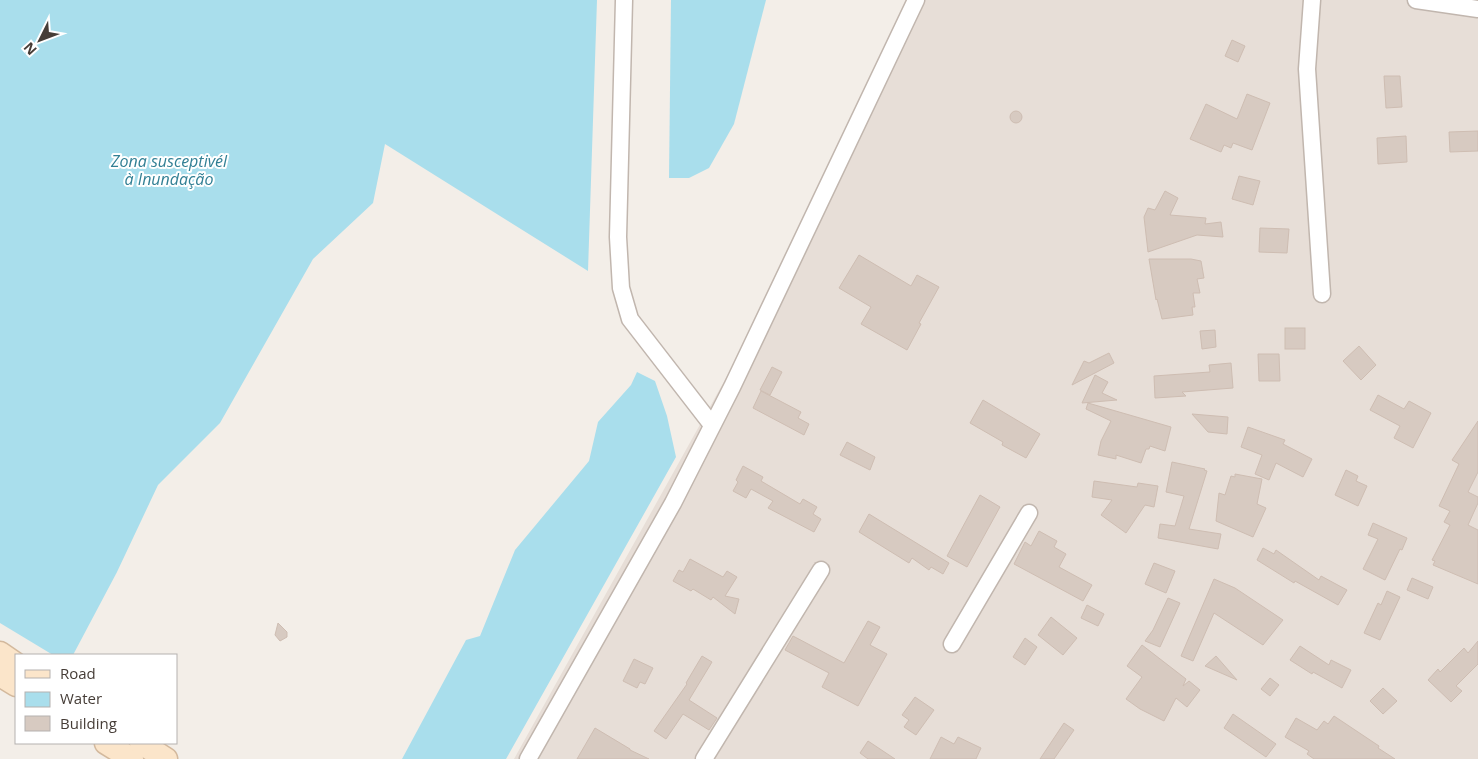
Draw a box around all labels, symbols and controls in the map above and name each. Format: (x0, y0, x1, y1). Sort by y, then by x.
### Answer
north arrow (15, 15, 65, 65)
text: N (19, 38, 41, 60)
water label: Zona susceptivél à Inundação (110, 150, 228, 190)
legend (15, 654, 178, 744)
text: Road (60, 663, 96, 683)
text: Water (60, 688, 102, 708)
text: Building (60, 713, 117, 733)

